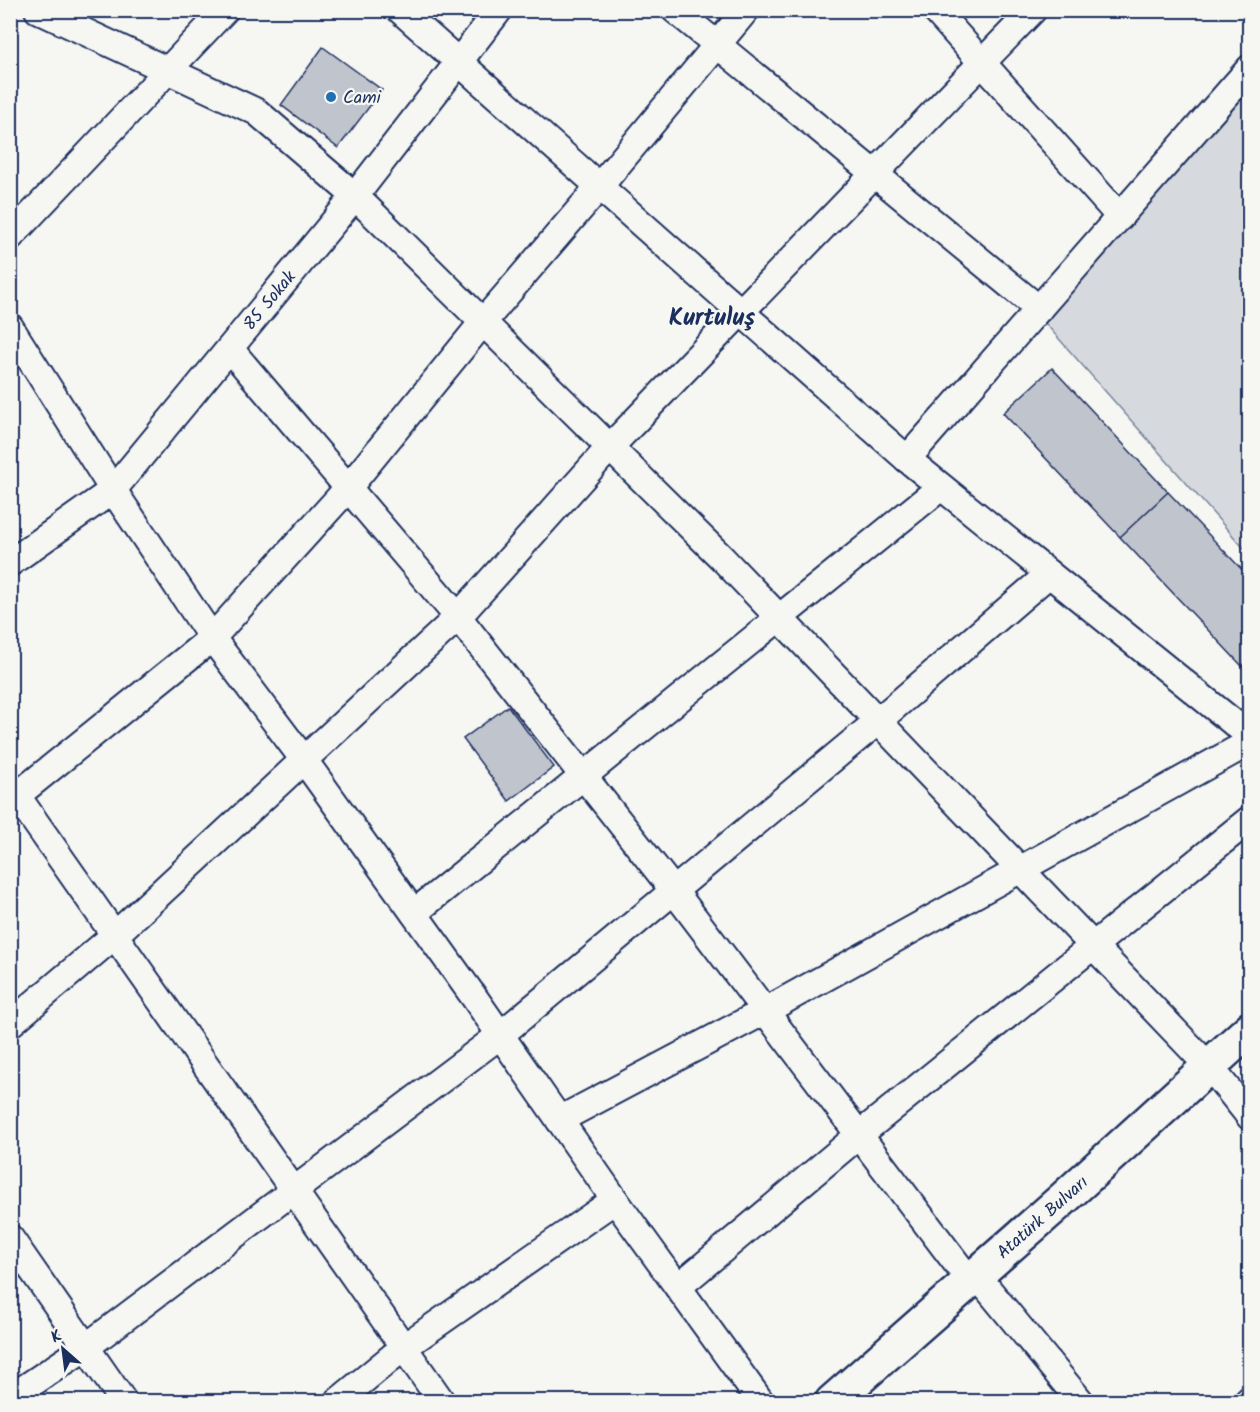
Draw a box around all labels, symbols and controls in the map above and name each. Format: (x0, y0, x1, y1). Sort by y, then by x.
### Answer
place label: Cami (343, 84, 382, 113)
marker: Cami (324, 90, 338, 104)
street label: 85 Sokak (237, 264, 304, 338)
district label: Kurtuluş (669, 299, 755, 338)
street label: Atatürk Bulvarı (991, 1169, 1096, 1267)
north arrow (33, 1319, 93, 1379)
text: K (47, 1324, 67, 1350)

